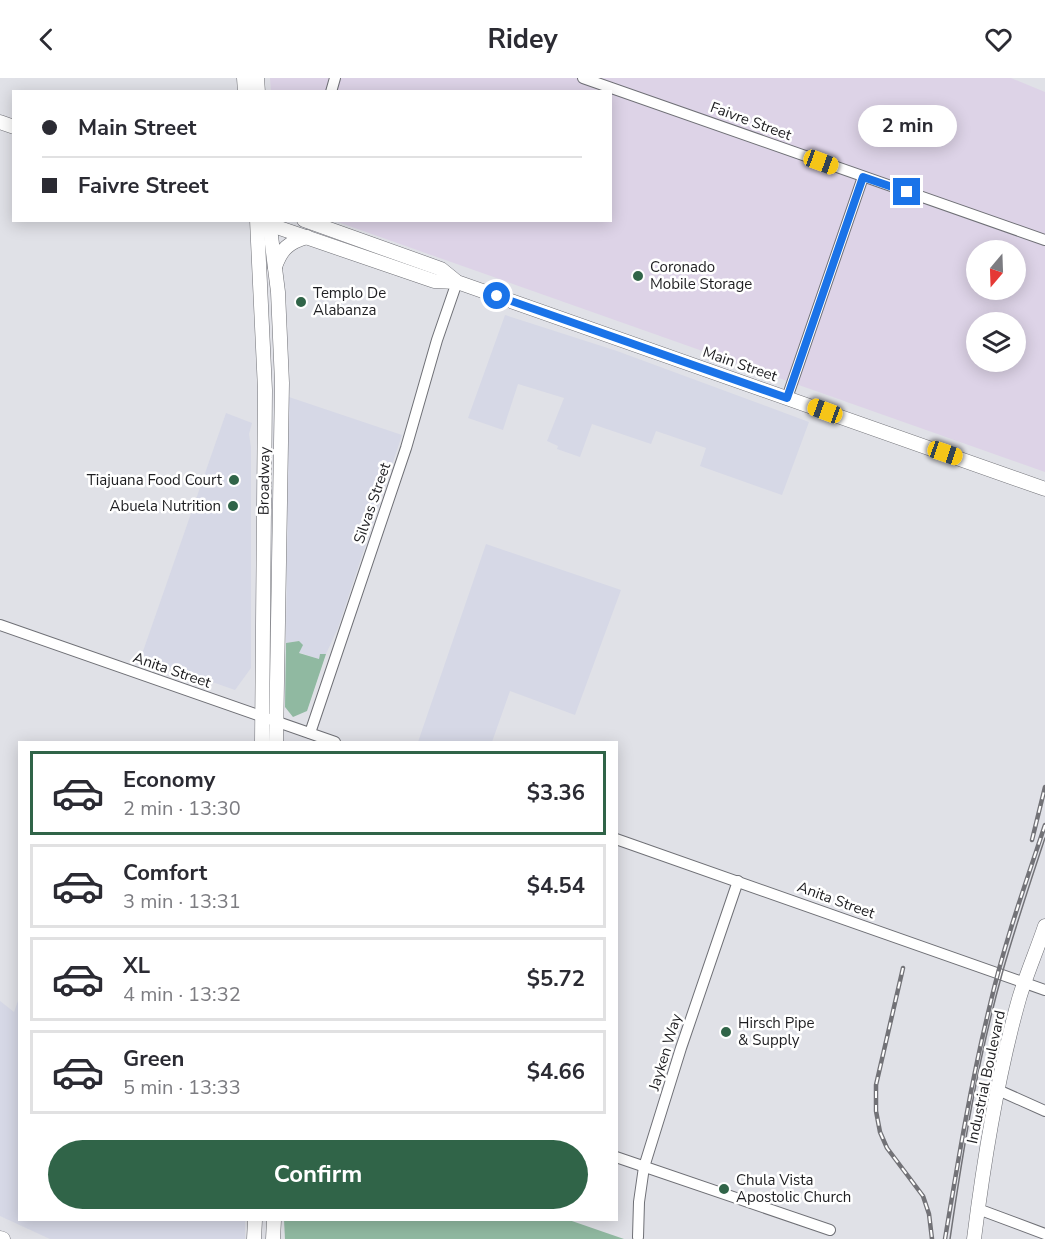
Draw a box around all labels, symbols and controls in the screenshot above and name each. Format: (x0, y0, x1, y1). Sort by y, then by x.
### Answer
text: Ridey (487, 21, 558, 58)
icon: back (30, 23, 63, 56)
icon: heart (982, 23, 1015, 56)
street label: Faivre Street (708, 97, 795, 145)
callout: 2 min (858, 105, 956, 147)
text: 2 min (882, 112, 933, 139)
text: Main Street (78, 113, 196, 143)
car (801, 147, 841, 177)
text: Faivre Street (78, 171, 208, 201)
route end (893, 178, 920, 205)
north arrow (966, 240, 1026, 300)
map controls (966, 240, 1026, 372)
place label: Coronado Mobile Storage (650, 257, 752, 294)
marker: Coronado Mobile Storage (631, 269, 645, 283)
route start (483, 282, 510, 309)
place label: Templo De Alabanza (313, 283, 386, 320)
marker: Templo De Alabanza (294, 295, 308, 309)
button: layers (966, 312, 1026, 372)
street label: Main Street (700, 342, 781, 386)
car (805, 396, 845, 426)
car (925, 439, 965, 467)
street label: Broadway (253, 446, 275, 515)
street label: Silvas Street (349, 459, 395, 546)
place label: Tiajuana Food Court (87, 470, 223, 490)
marker: Tiajuana Food Court (227, 473, 241, 487)
place label: Abuela Nutrition (109, 496, 221, 516)
marker: Abuela Nutrition (226, 499, 240, 513)
street label: Anita Street (130, 647, 214, 693)
text: Economy (123, 765, 215, 795)
icon: car (51, 766, 105, 820)
text: $3.36 (527, 778, 585, 808)
text: 2 min · 13:30 (123, 795, 241, 822)
text: Comfort (123, 858, 207, 888)
icon: car (51, 859, 105, 913)
text: $4.54 (527, 871, 585, 901)
street label: Anita Street (795, 877, 878, 923)
text: 3 min · 13:31 (123, 888, 241, 915)
text: XL (123, 951, 150, 981)
icon: car (51, 952, 105, 1006)
text: $5.72 (527, 964, 585, 994)
text: 4 min · 13:32 (123, 981, 241, 1008)
street label: Industrial Boulevard (962, 1009, 1010, 1145)
street label: Jayken Way (644, 1011, 686, 1094)
place label: Hirsch Pipe & Supply (738, 1013, 814, 1050)
marker: Hirsch Pipe & Supply (719, 1025, 733, 1039)
text: Green (123, 1044, 184, 1074)
icon: car (51, 1045, 105, 1099)
text: $4.66 (527, 1057, 585, 1087)
text: 5 min · 13:33 (123, 1074, 241, 1101)
button: Confirm (48, 1140, 588, 1209)
place label: Chula Vista Apostolic Church (736, 1170, 851, 1207)
marker: Chula Vista Apostolic Church (717, 1182, 731, 1196)

